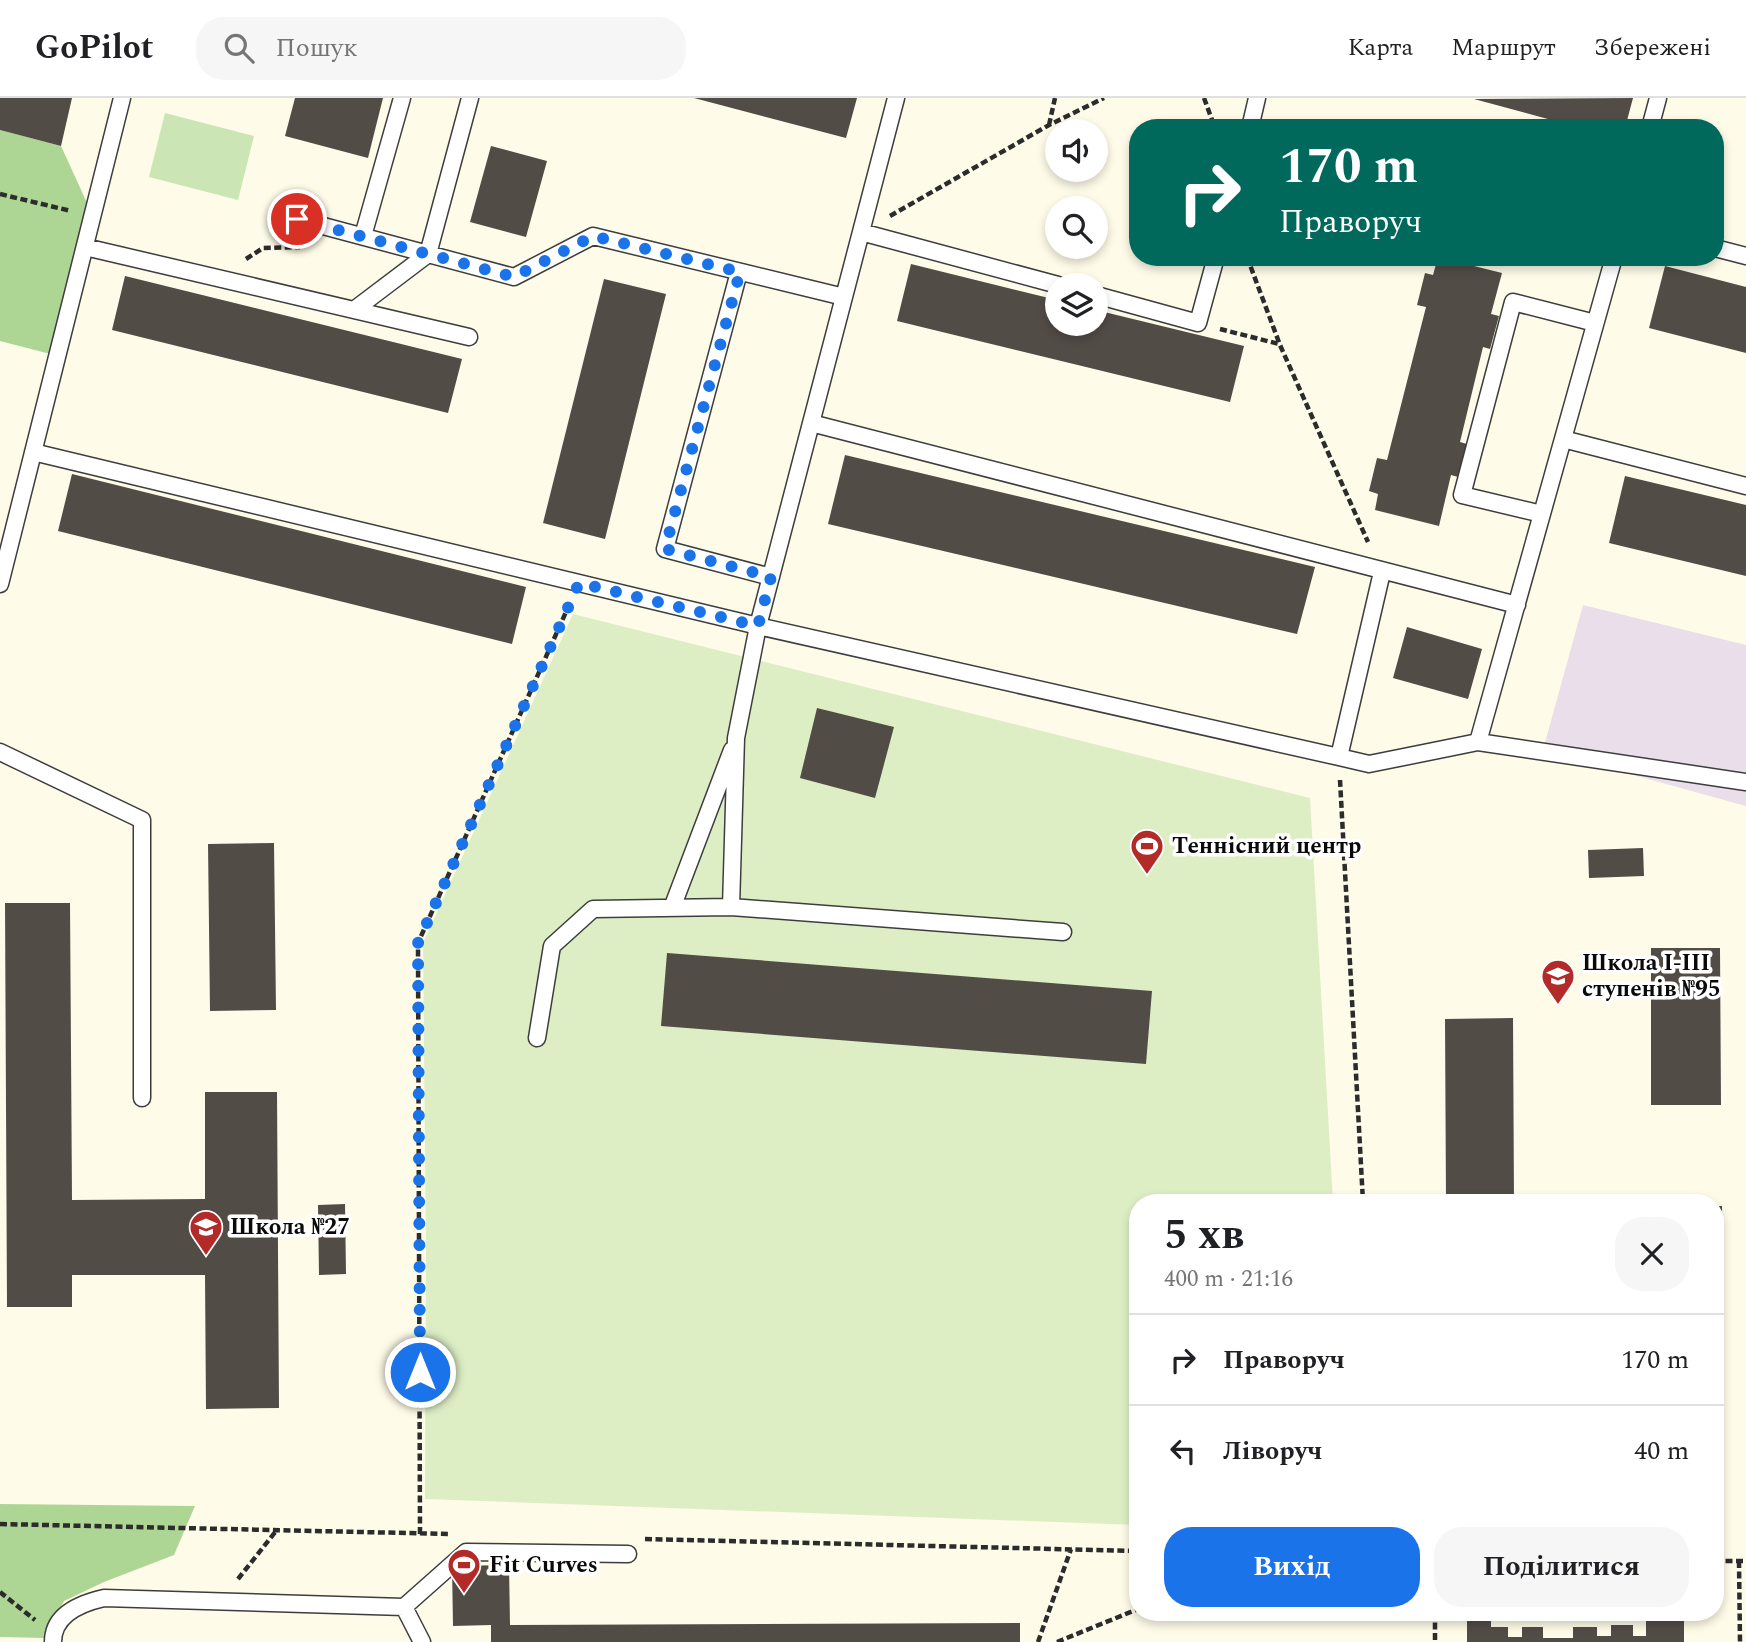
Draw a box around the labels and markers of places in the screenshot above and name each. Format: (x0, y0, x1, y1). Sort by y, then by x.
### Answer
pin (267, 189, 327, 249)
sports icon: Теннісний центр (1128, 827, 1166, 876)
place label: Теннісний центр (1172, 829, 1361, 864)
place label: Школа І-ІІІ ступенів №95 (1582, 946, 1721, 1007)
school or university icon: Школа І-ІІІ ступенів №95 (1539, 957, 1577, 1006)
school or university icon: Школа №27 (187, 1208, 225, 1257)
place label: Школа №27 (230, 1210, 350, 1245)
sports icon: Fit Curves (445, 1546, 483, 1595)
place label: Fit Curves (489, 1548, 598, 1583)

